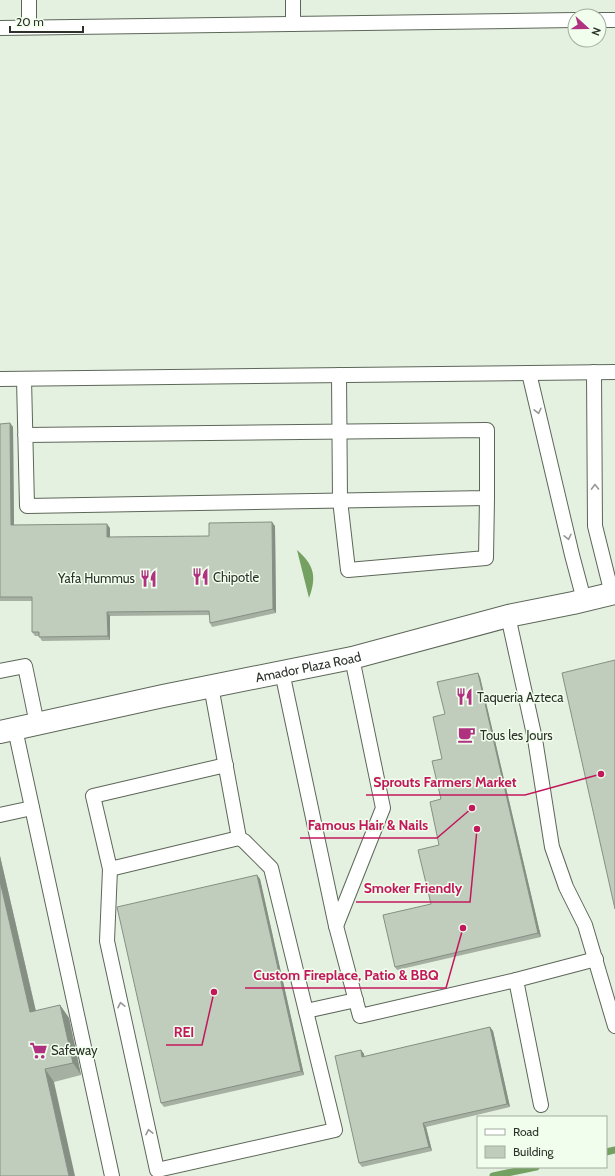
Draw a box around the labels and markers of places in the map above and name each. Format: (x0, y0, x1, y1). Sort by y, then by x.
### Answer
restaurant icon: Chipotle (190, 567, 210, 587)
restaurant icon: Yafa Hummus (138, 568, 158, 588)
place label: Chipotle (213, 569, 259, 585)
place label: Yafa Hummus (57, 570, 136, 586)
restaurant icon: Taqueria Azteca (454, 687, 474, 707)
place label: Taqueria Azteca (477, 689, 564, 705)
cafe icon: Tous les Jours (457, 725, 477, 745)
place label: Tous les Jours (480, 727, 553, 743)
callout: Sprouts Farmers Market (366, 769, 525, 795)
callout: Famous Hair & Nails (300, 812, 437, 838)
callout: Smoker Friendly (356, 876, 470, 902)
callout: Custom Fireplace, Patio & BBQ (245, 962, 446, 988)
callout: REI (166, 1019, 202, 1045)
supermarket icon: Safeway (28, 1040, 48, 1060)
place label: Safeway (51, 1042, 98, 1058)

